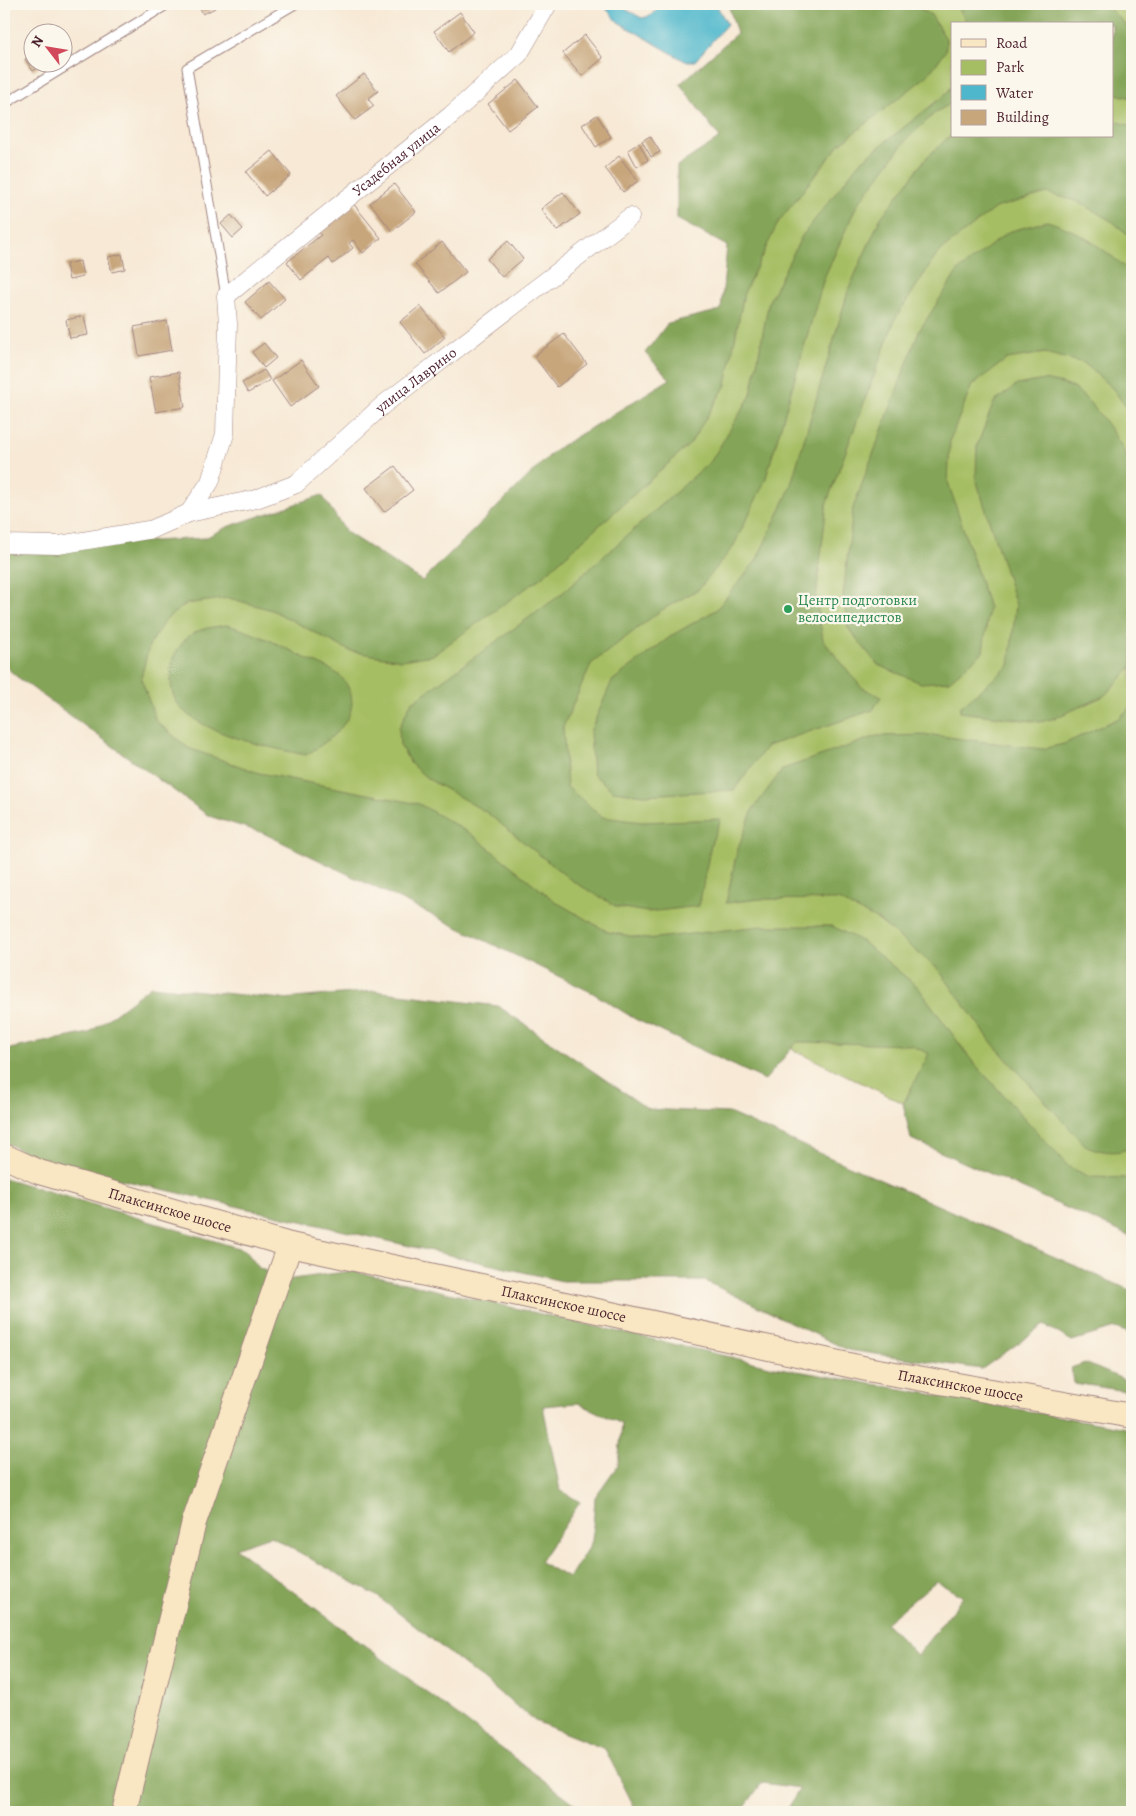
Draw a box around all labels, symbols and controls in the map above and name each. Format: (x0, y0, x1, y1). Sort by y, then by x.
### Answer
north arrow (22, 22, 72, 72)
legend (951, 22, 1114, 138)
text: N (27, 32, 48, 51)
text: Road (996, 33, 1028, 53)
text: Park (996, 57, 1025, 77)
text: Water (995, 83, 1033, 103)
text: Building (996, 107, 1049, 127)
street label: Усадебная улица (348, 118, 444, 201)
street label: улица Лаврино (370, 342, 461, 418)
place label: Центр подготовки велосипедистов (798, 590, 917, 627)
marker: Центр подготовки велосипедистов (782, 603, 794, 615)
street label: Плаксинское шоссе (106, 1183, 234, 1238)
street label: Плаксинское шоссе (500, 1281, 628, 1327)
street label: Плаксинское шоссе (896, 1365, 1025, 1407)

